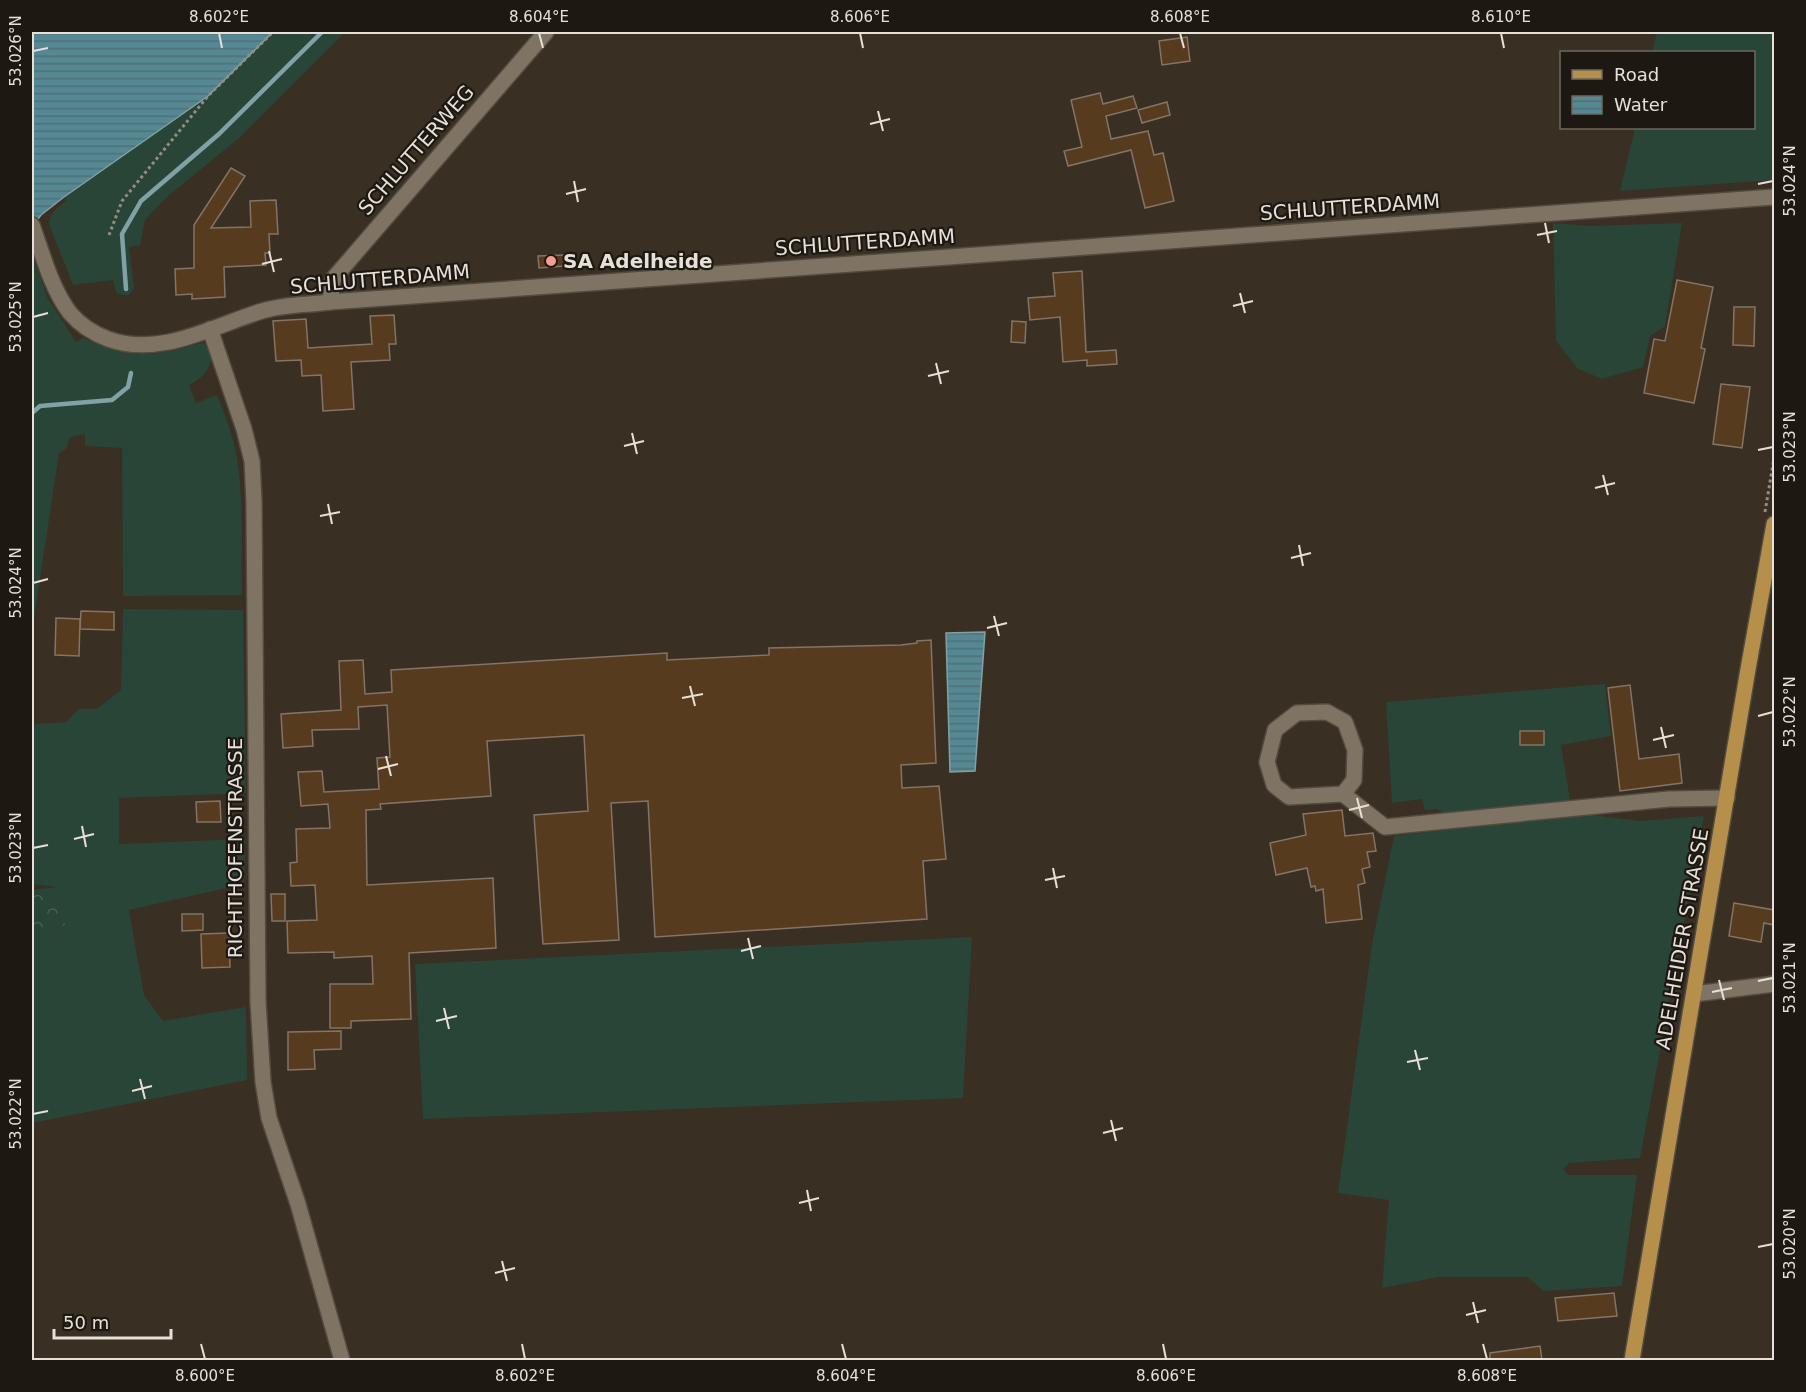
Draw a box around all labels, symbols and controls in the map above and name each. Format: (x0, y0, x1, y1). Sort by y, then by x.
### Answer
text: 8.602°E (189, 8, 249, 26)
text: 8.604°E (509, 8, 569, 26)
text: 8.606°E (830, 8, 890, 26)
text: 8.608°E (1150, 8, 1210, 26)
text: 8.610°E (1471, 8, 1531, 26)
text: 53.026°N (7, 15, 25, 87)
legend (1560, 51, 1755, 129)
text: Road (1614, 64, 1659, 85)
street label: SCHLUTTERWEG (353, 80, 479, 220)
text: Water (1614, 94, 1668, 115)
text: 53.024°N (1781, 145, 1799, 217)
street label: SCHLUTTERDAMM (1259, 189, 1441, 225)
street label: SCHLUTTERDAMM (774, 224, 956, 260)
place label: SA Adelheide (563, 249, 713, 273)
marker: SA Adelheide (544, 254, 558, 268)
street label: SCHLUTTERDAMM (289, 259, 471, 299)
text: 53.025°N (7, 281, 25, 353)
text: 53.023°N (1781, 411, 1799, 483)
text: 53.024°N (7, 547, 25, 619)
text: 53.022°N (1781, 676, 1799, 748)
street label: RICHTHOFENSTRASSE (223, 738, 247, 958)
text: 53.023°N (7, 812, 25, 884)
street label: ADELHEIDER STRASSE (1651, 826, 1713, 1052)
text: 53.021°N (1781, 942, 1799, 1014)
text: 53.022°N (7, 1078, 25, 1150)
text: 53.020°N (1781, 1208, 1799, 1280)
scale bar (54, 1302, 171, 1340)
text: 50 m (63, 1312, 109, 1333)
text: 8.600°E (175, 1367, 235, 1385)
text: 8.602°E (495, 1367, 555, 1385)
text: 8.604°E (816, 1367, 876, 1385)
text: 8.606°E (1136, 1367, 1196, 1385)
text: 8.608°E (1457, 1367, 1517, 1385)

